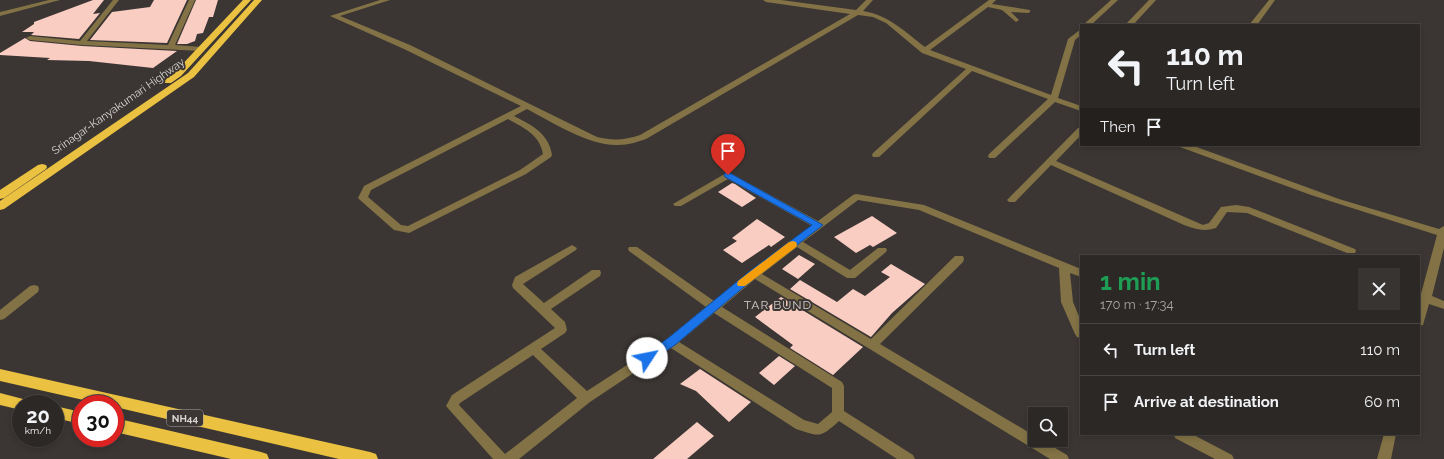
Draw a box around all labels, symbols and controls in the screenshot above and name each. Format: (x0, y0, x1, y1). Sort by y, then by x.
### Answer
text: 110 m (1166, 39, 1244, 72)
icon: left (1100, 40, 1152, 92)
street label: Srinagar-Kanyakumari Highway (49, 55, 187, 157)
text: Turn left (1166, 73, 1235, 94)
icon: arrive (1143, 116, 1165, 138)
text: Then (1100, 118, 1135, 136)
pin (711, 134, 745, 175)
icon: arrive (717, 140, 739, 162)
text: 1 min (1100, 267, 1161, 296)
button: close (1358, 268, 1400, 310)
text: 170 m · 17:34 (1100, 297, 1174, 312)
district label: TAR BUND (744, 298, 812, 312)
position arrow (626, 337, 668, 379)
icon: left (1100, 339, 1122, 361)
text: Turn left (1134, 341, 1195, 359)
text: 110 m (1360, 341, 1400, 359)
icon: arrive (1100, 391, 1122, 413)
text: Arrive at destination (1134, 393, 1279, 411)
text: 60 m (1364, 393, 1400, 411)
speed limit sign: 30 (72, 395, 124, 447)
text: 20 (26, 404, 50, 428)
map controls (1028, 407, 1068, 447)
button: search (1028, 407, 1068, 447)
road number: NH44 (167, 410, 203, 426)
text: km/h (25, 425, 51, 436)

